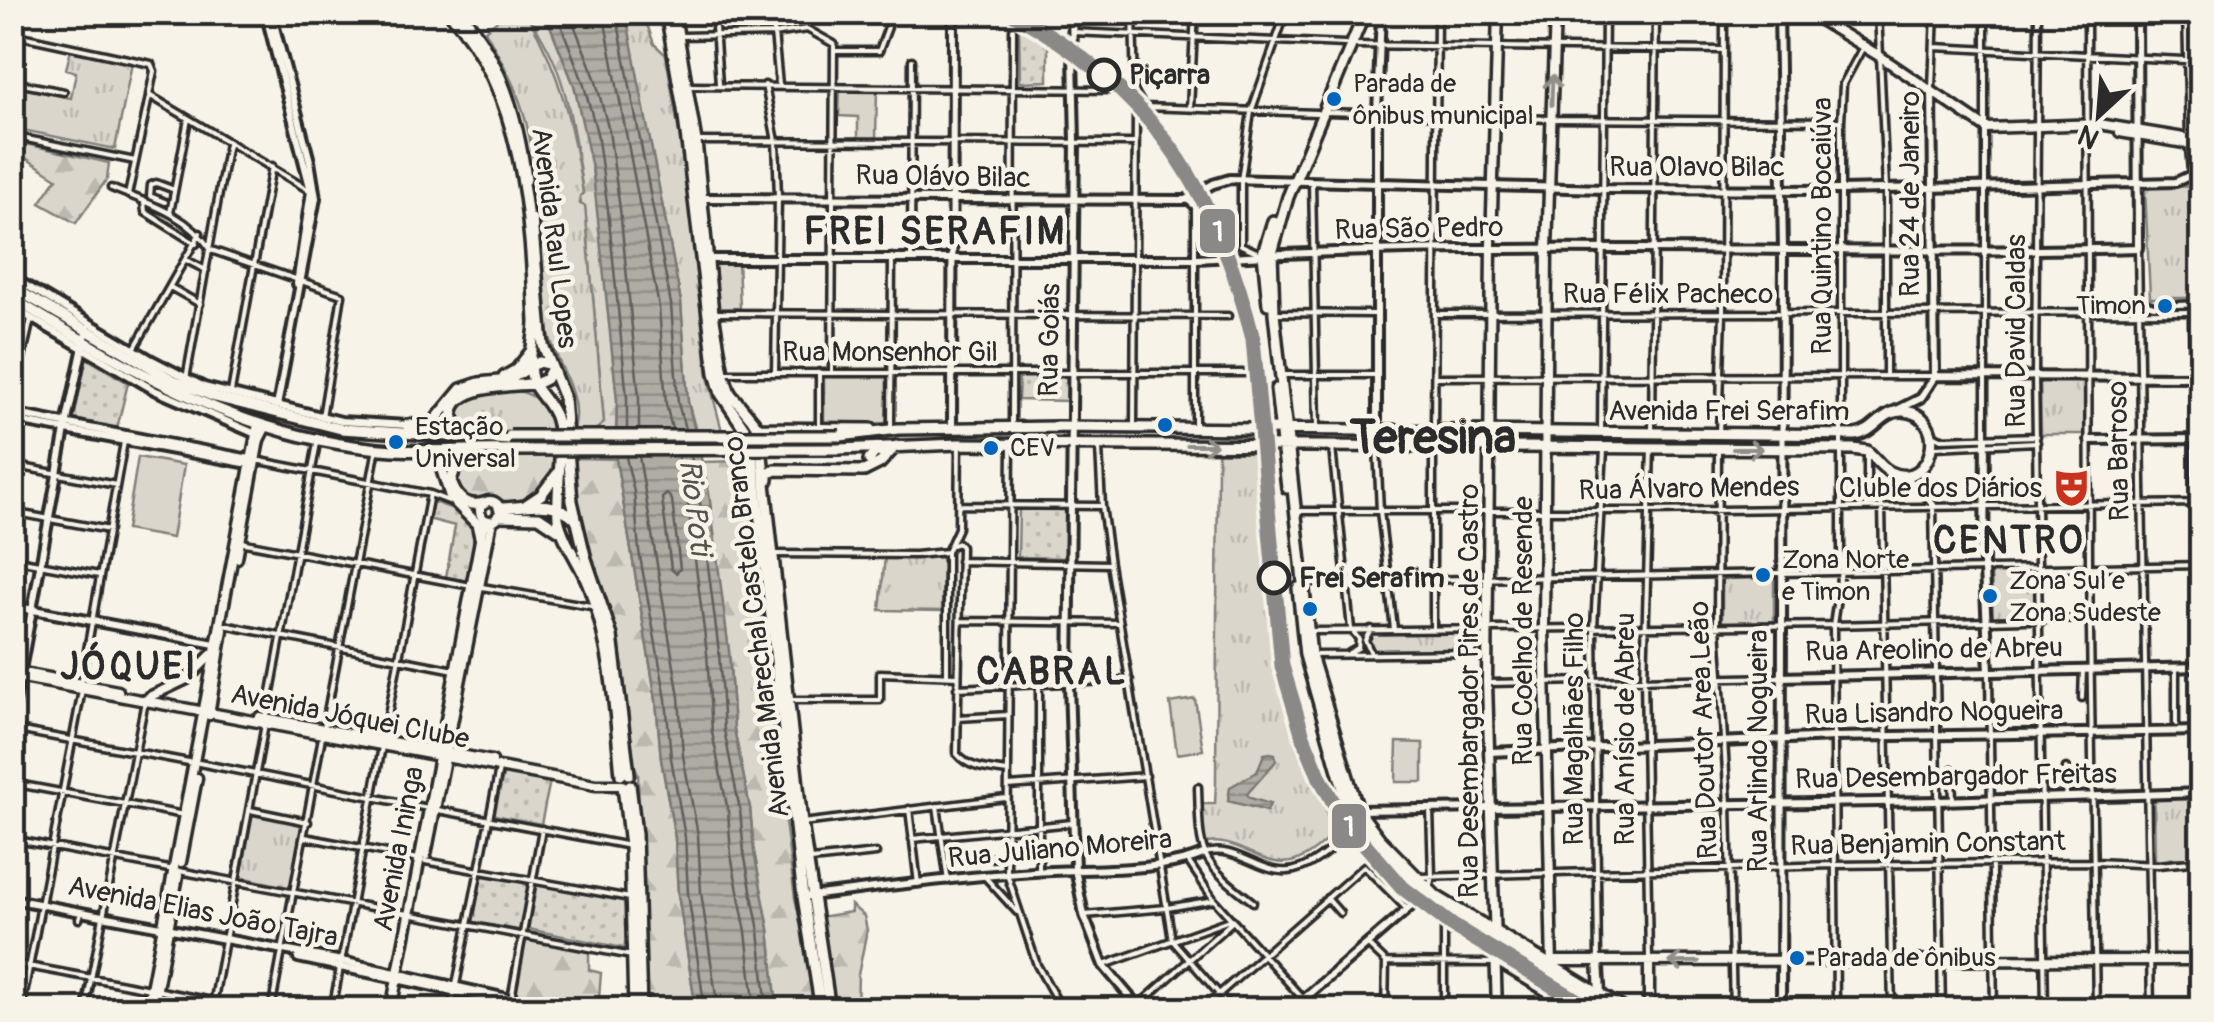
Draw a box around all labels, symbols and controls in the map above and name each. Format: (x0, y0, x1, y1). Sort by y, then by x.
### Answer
place label: Piçarra (1129, 58, 1210, 93)
marker: Piçarra (1088, 59, 1120, 91)
north arrow (2049, 65, 2149, 165)
place label: Parada de ônibus municipal (1353, 68, 1534, 132)
one-way arrow (1542, 74, 1561, 106)
marker: Parada de ônibus municipal (1324, 89, 1344, 109)
street label: Rua 24 de Janeiro (1893, 91, 1928, 297)
street label: Rua Quintino Bocaiúva (1805, 97, 1840, 355)
text: N (2073, 116, 2105, 156)
street label: Avenida Raul Lopes (523, 126, 585, 351)
street label: Rua Olavo Bilac (1609, 150, 1785, 185)
street label: Rua Olávo Bilac (855, 158, 1031, 196)
line badge: 1 (1198, 207, 1237, 255)
district label: FREI SERAFIM (803, 208, 1067, 256)
street label: Rua São Pedro (1334, 210, 1504, 248)
text: 1 (1213, 215, 1223, 250)
street label: Rua David Caldas (1999, 234, 2034, 428)
street label: Rua Félix Pacheco (1563, 277, 1773, 312)
street label: Rua Goiás (1032, 282, 1068, 397)
place label: Timon (2076, 290, 2146, 322)
marker: Timon (2155, 296, 2175, 316)
street label: Rua Monsenhor Gil (782, 335, 998, 370)
street label: Rua Barroso (2100, 381, 2138, 521)
street label: Avenida Frei Serafim (1608, 394, 1850, 429)
district label: Teresina (1350, 408, 1516, 468)
place label: Estação Universal (415, 411, 516, 475)
unlabelled marker (1155, 415, 1175, 435)
marker: Estação Universal (386, 432, 406, 452)
place label: CEV (1010, 432, 1055, 464)
street label: Avenida Marechal Castelo Branco (716, 434, 798, 820)
one-way arrow (1186, 435, 1218, 454)
marker: CEV (981, 438, 1001, 458)
one-way arrow (1732, 440, 1764, 458)
water label: Rio Poti (671, 457, 720, 561)
theatre icon: Cluble dos Diários (2051, 467, 2093, 509)
street label: Rua Álvaro Mendes (1578, 470, 1800, 508)
place label: Cluble dos Diários (1839, 471, 2042, 506)
street label: Rua Desembargador Pires de Castro (1452, 484, 1487, 898)
street label: Rua Coelho de Resende (1506, 496, 1541, 766)
district label: CENTRO (1933, 517, 2085, 565)
place label: Zona Norte e Timon (1782, 544, 1909, 608)
place label: Frei Serafim (1299, 561, 1445, 596)
marker: Frei Serafim (1258, 562, 1290, 594)
marker: Zona Norte e Timon (1753, 565, 1773, 585)
place label: Zona Sul e Zona Sudeste (2009, 565, 2161, 629)
marker: Zona Sul e Zona Sudeste (1980, 586, 2000, 606)
unlabelled marker (1300, 599, 1320, 619)
street label: Rua Doutor Area Leão (1682, 600, 1726, 860)
street label: Rua Magalhães Filho (1557, 613, 1592, 846)
street label: Rua Anísio de Abreu (1608, 613, 1643, 846)
street label: Rua Arlindo Nogueira (1741, 630, 1776, 873)
street label: Rua Areolino de Abreu (1805, 630, 2063, 670)
district label: JÓQUEI (60, 641, 198, 691)
district label: CABRAL (976, 648, 1128, 696)
street label: Avenida Jóquei Clube (228, 677, 472, 757)
street label: Rua Lisandro Nogueira (1804, 693, 2064, 733)
street label: Rua Desembargador Freitas (1795, 757, 2118, 797)
street label: Avenida Ininga (366, 764, 432, 934)
line badge: 1 (1330, 802, 1368, 850)
text: 1 (1344, 810, 1354, 845)
street label: Rua Juliano Moreira (947, 822, 1173, 876)
street label: Rua Benjamin Constant (1790, 824, 2067, 864)
street label: Avenida Elias João Tajra (65, 869, 341, 955)
place label: Parada de ônibus (1816, 942, 1996, 974)
marker: Parada de ônibus (1787, 948, 1807, 968)
one-way arrow (1669, 952, 1701, 971)

